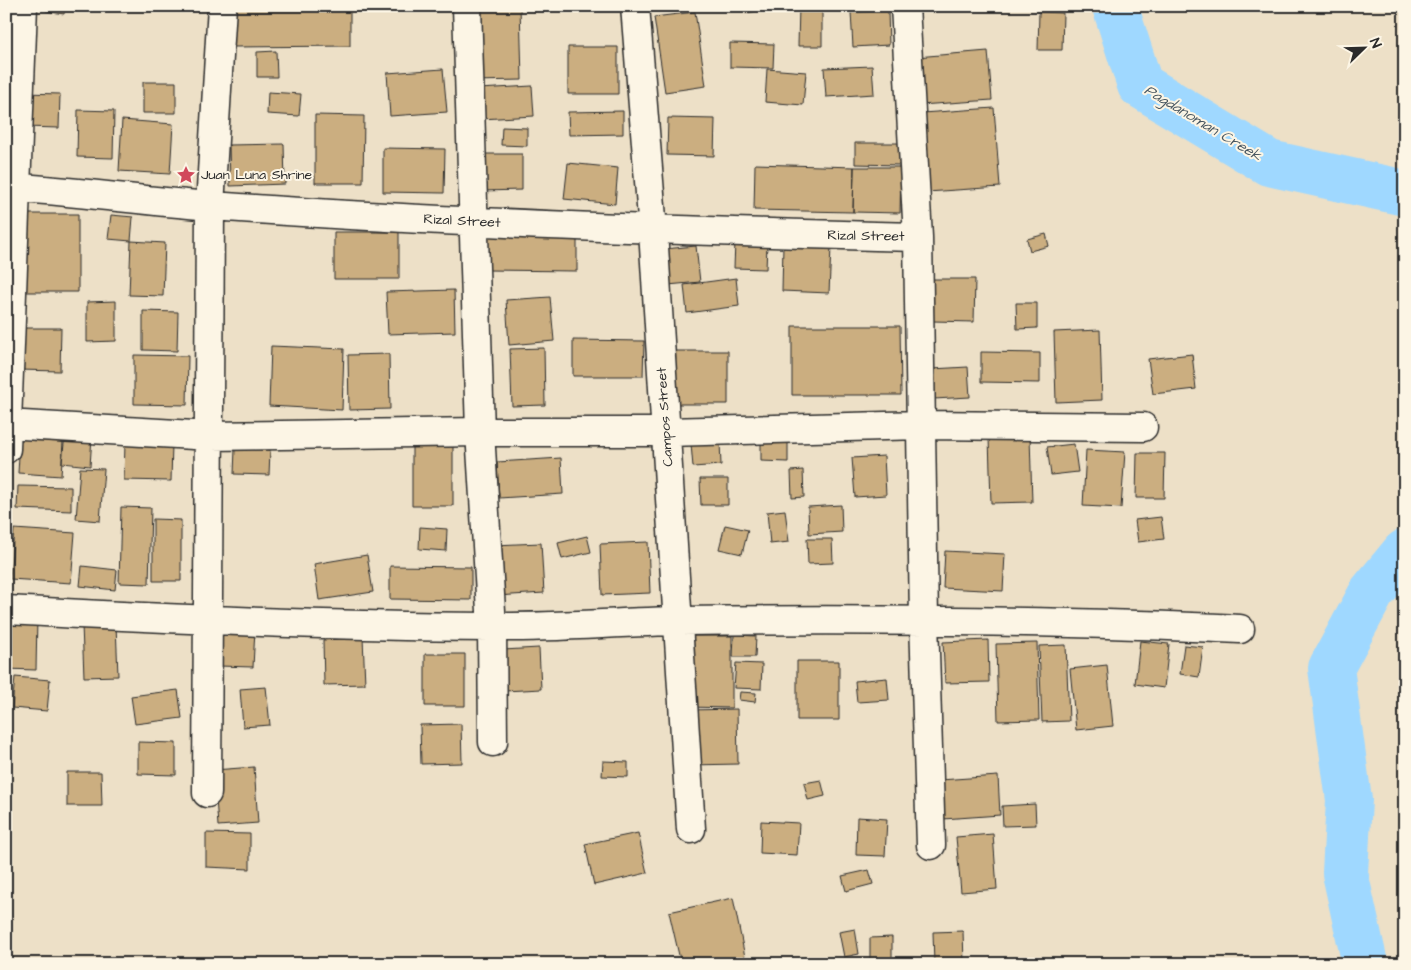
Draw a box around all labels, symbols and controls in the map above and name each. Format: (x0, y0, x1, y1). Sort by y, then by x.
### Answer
north arrow (1338, 22, 1388, 72)
text: N (1364, 35, 1386, 51)
water label: Pagdanoman Creek (1140, 80, 1266, 168)
place icon: Juan Luna Shrine (175, 164, 197, 186)
place label: Juan Luna Shrine (201, 165, 313, 185)
street label: Rizal Street (423, 209, 501, 233)
street label: Rizal Street (827, 225, 905, 247)
street label: Campos Street (652, 366, 678, 467)

